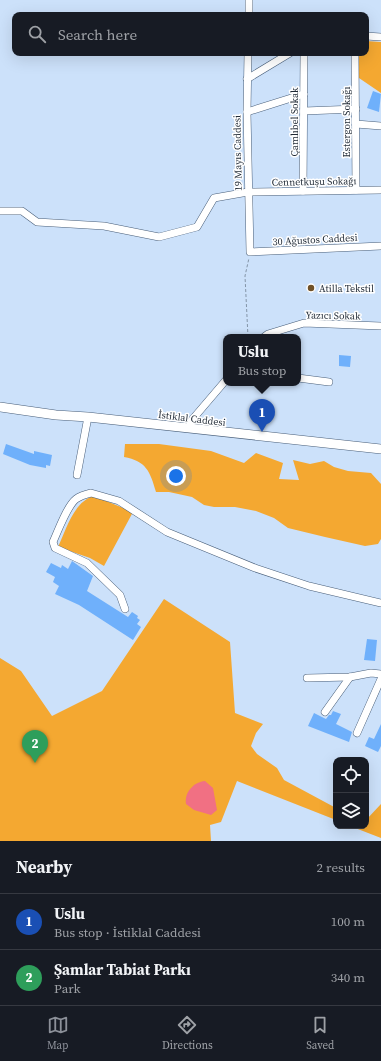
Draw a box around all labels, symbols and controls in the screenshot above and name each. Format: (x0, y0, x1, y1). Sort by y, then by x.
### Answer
search box (12, 12, 369, 56)
icon: search (26, 23, 48, 45)
text: Search here (58, 24, 137, 45)
street label: Çamlıbel Sokak (288, 87, 301, 156)
street label: Estergon Sokağı (340, 87, 353, 157)
street label: 19 Mayıs Caddesi (230, 115, 245, 191)
street label: Cennetkuşu Sokağı (271, 174, 357, 189)
street label: 30 Ağustos Caddesi (272, 231, 358, 248)
place label: Atilla Tekstil (319, 282, 374, 295)
marker: Atilla Tekstil (306, 283, 316, 293)
street label: Yazıcı Sokak (305, 309, 361, 322)
popup (223, 334, 301, 386)
text: Uslu (238, 341, 269, 362)
text: Bus stop (238, 362, 286, 379)
pin: 1 (249, 399, 275, 432)
street label: İstiklal Caddesi (157, 408, 226, 429)
your location (166, 466, 186, 486)
pin: 2 (22, 730, 48, 763)
map controls (333, 757, 369, 829)
button: locate (333, 757, 369, 793)
button: layers (333, 793, 369, 829)
text: Nearby (16, 855, 72, 879)
text: 2 results (317, 859, 365, 876)
text: Uslu (54, 903, 85, 924)
text: 1 (25, 913, 33, 930)
text: 100 m (331, 913, 365, 930)
text: Bus stop · İstiklal Caddesi (54, 924, 201, 941)
text: Şamlar Tabiat Parkı (54, 959, 191, 980)
text: 2 (25, 969, 33, 986)
text: 340 m (331, 969, 365, 986)
text: Park (54, 980, 81, 997)
tab: Map (47, 1014, 69, 1053)
tab: Directions (162, 1014, 213, 1053)
tab: Saved (306, 1014, 334, 1053)

